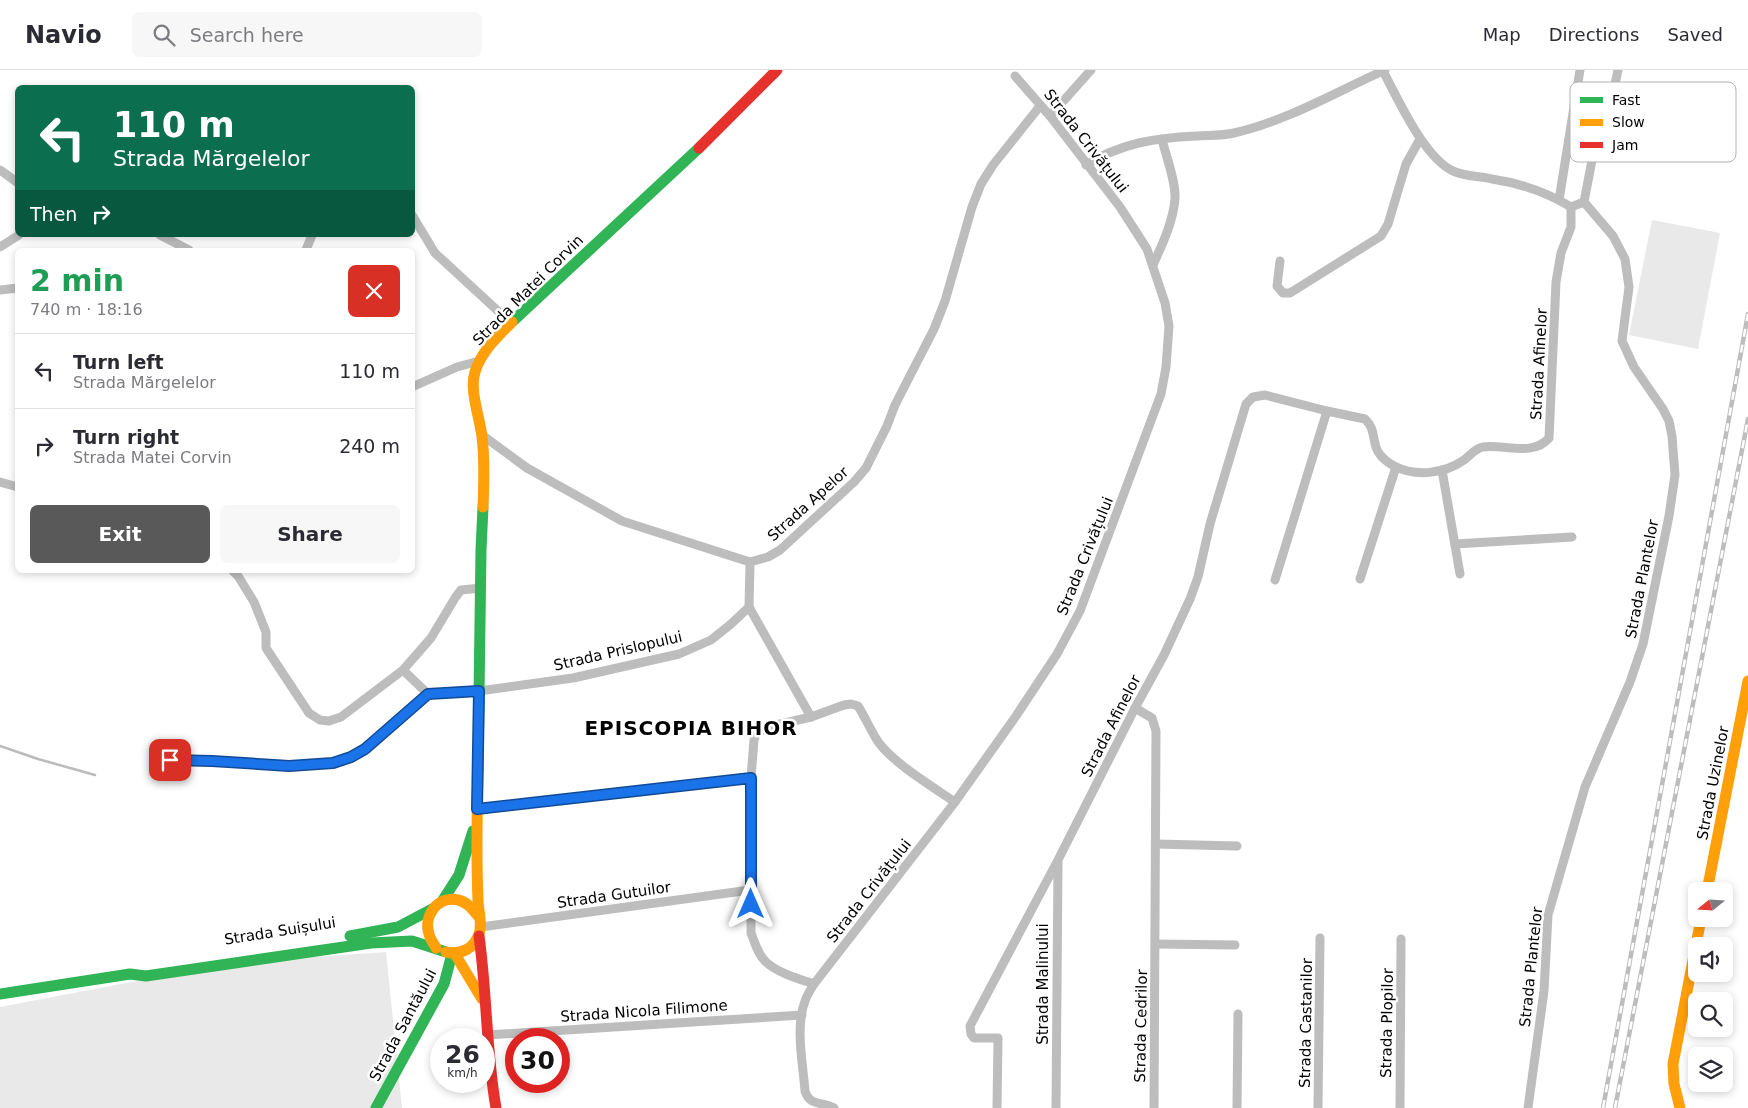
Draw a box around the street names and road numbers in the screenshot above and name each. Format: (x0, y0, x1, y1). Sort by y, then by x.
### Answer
street label: Strada Crivățului (1040, 86, 1132, 196)
street label: Strada Matei Corvin (469, 231, 587, 349)
street label: Strada Afinelor (1527, 307, 1551, 420)
street label: Strada Apelor (764, 462, 853, 545)
street label: Strada Crivățului (1053, 494, 1117, 618)
street label: Strada Plantelor (1622, 517, 1663, 640)
street label: Strada Prislopului (552, 627, 684, 675)
street label: Strada Afinelor (1078, 671, 1145, 780)
street label: Strada Uzinelor (1693, 724, 1733, 841)
street label: Strada Crivățului (823, 836, 915, 946)
street label: Strada Gutuilor (556, 878, 673, 912)
street label: Strada Plantelor (1516, 905, 1546, 1028)
street label: Strada Suișului (223, 913, 337, 949)
street label: Strada Malinului (1034, 923, 1052, 1045)
street label: Strada Castanilor (1296, 957, 1316, 1088)
street label: Strada Santăului (366, 966, 440, 1084)
street label: Strada Plopilor (1377, 967, 1397, 1078)
street label: Strada Cedrilor (1131, 968, 1151, 1083)
street label: Strada Nicola Filimone (560, 996, 728, 1026)

